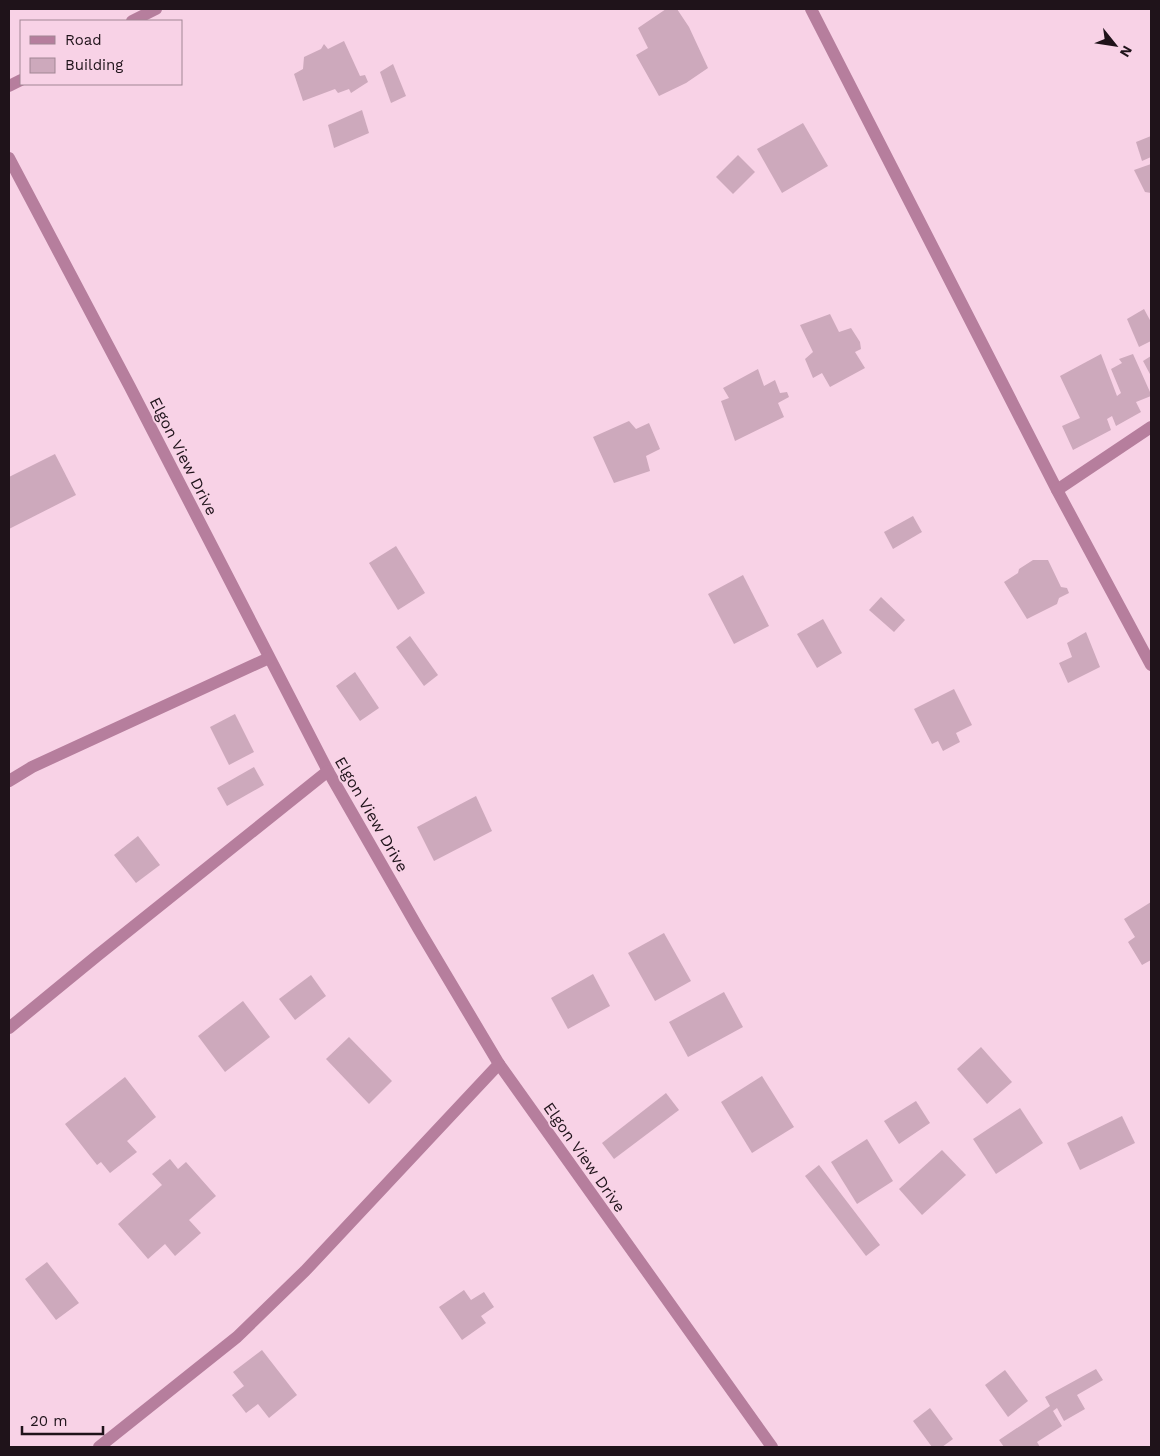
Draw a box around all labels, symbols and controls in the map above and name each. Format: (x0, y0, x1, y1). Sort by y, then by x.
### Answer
legend (20, 20, 182, 85)
north arrow (1090, 20, 1140, 70)
text: Road (65, 31, 102, 49)
text: N (1117, 43, 1136, 60)
text: Building (65, 56, 123, 74)
street label: Elgon View Drive (146, 394, 222, 518)
street label: Elgon View Drive (331, 753, 412, 875)
street label: Elgon View Drive (540, 1099, 630, 1216)
scale bar (22, 1404, 104, 1436)
text: 20 m (30, 1412, 68, 1430)

